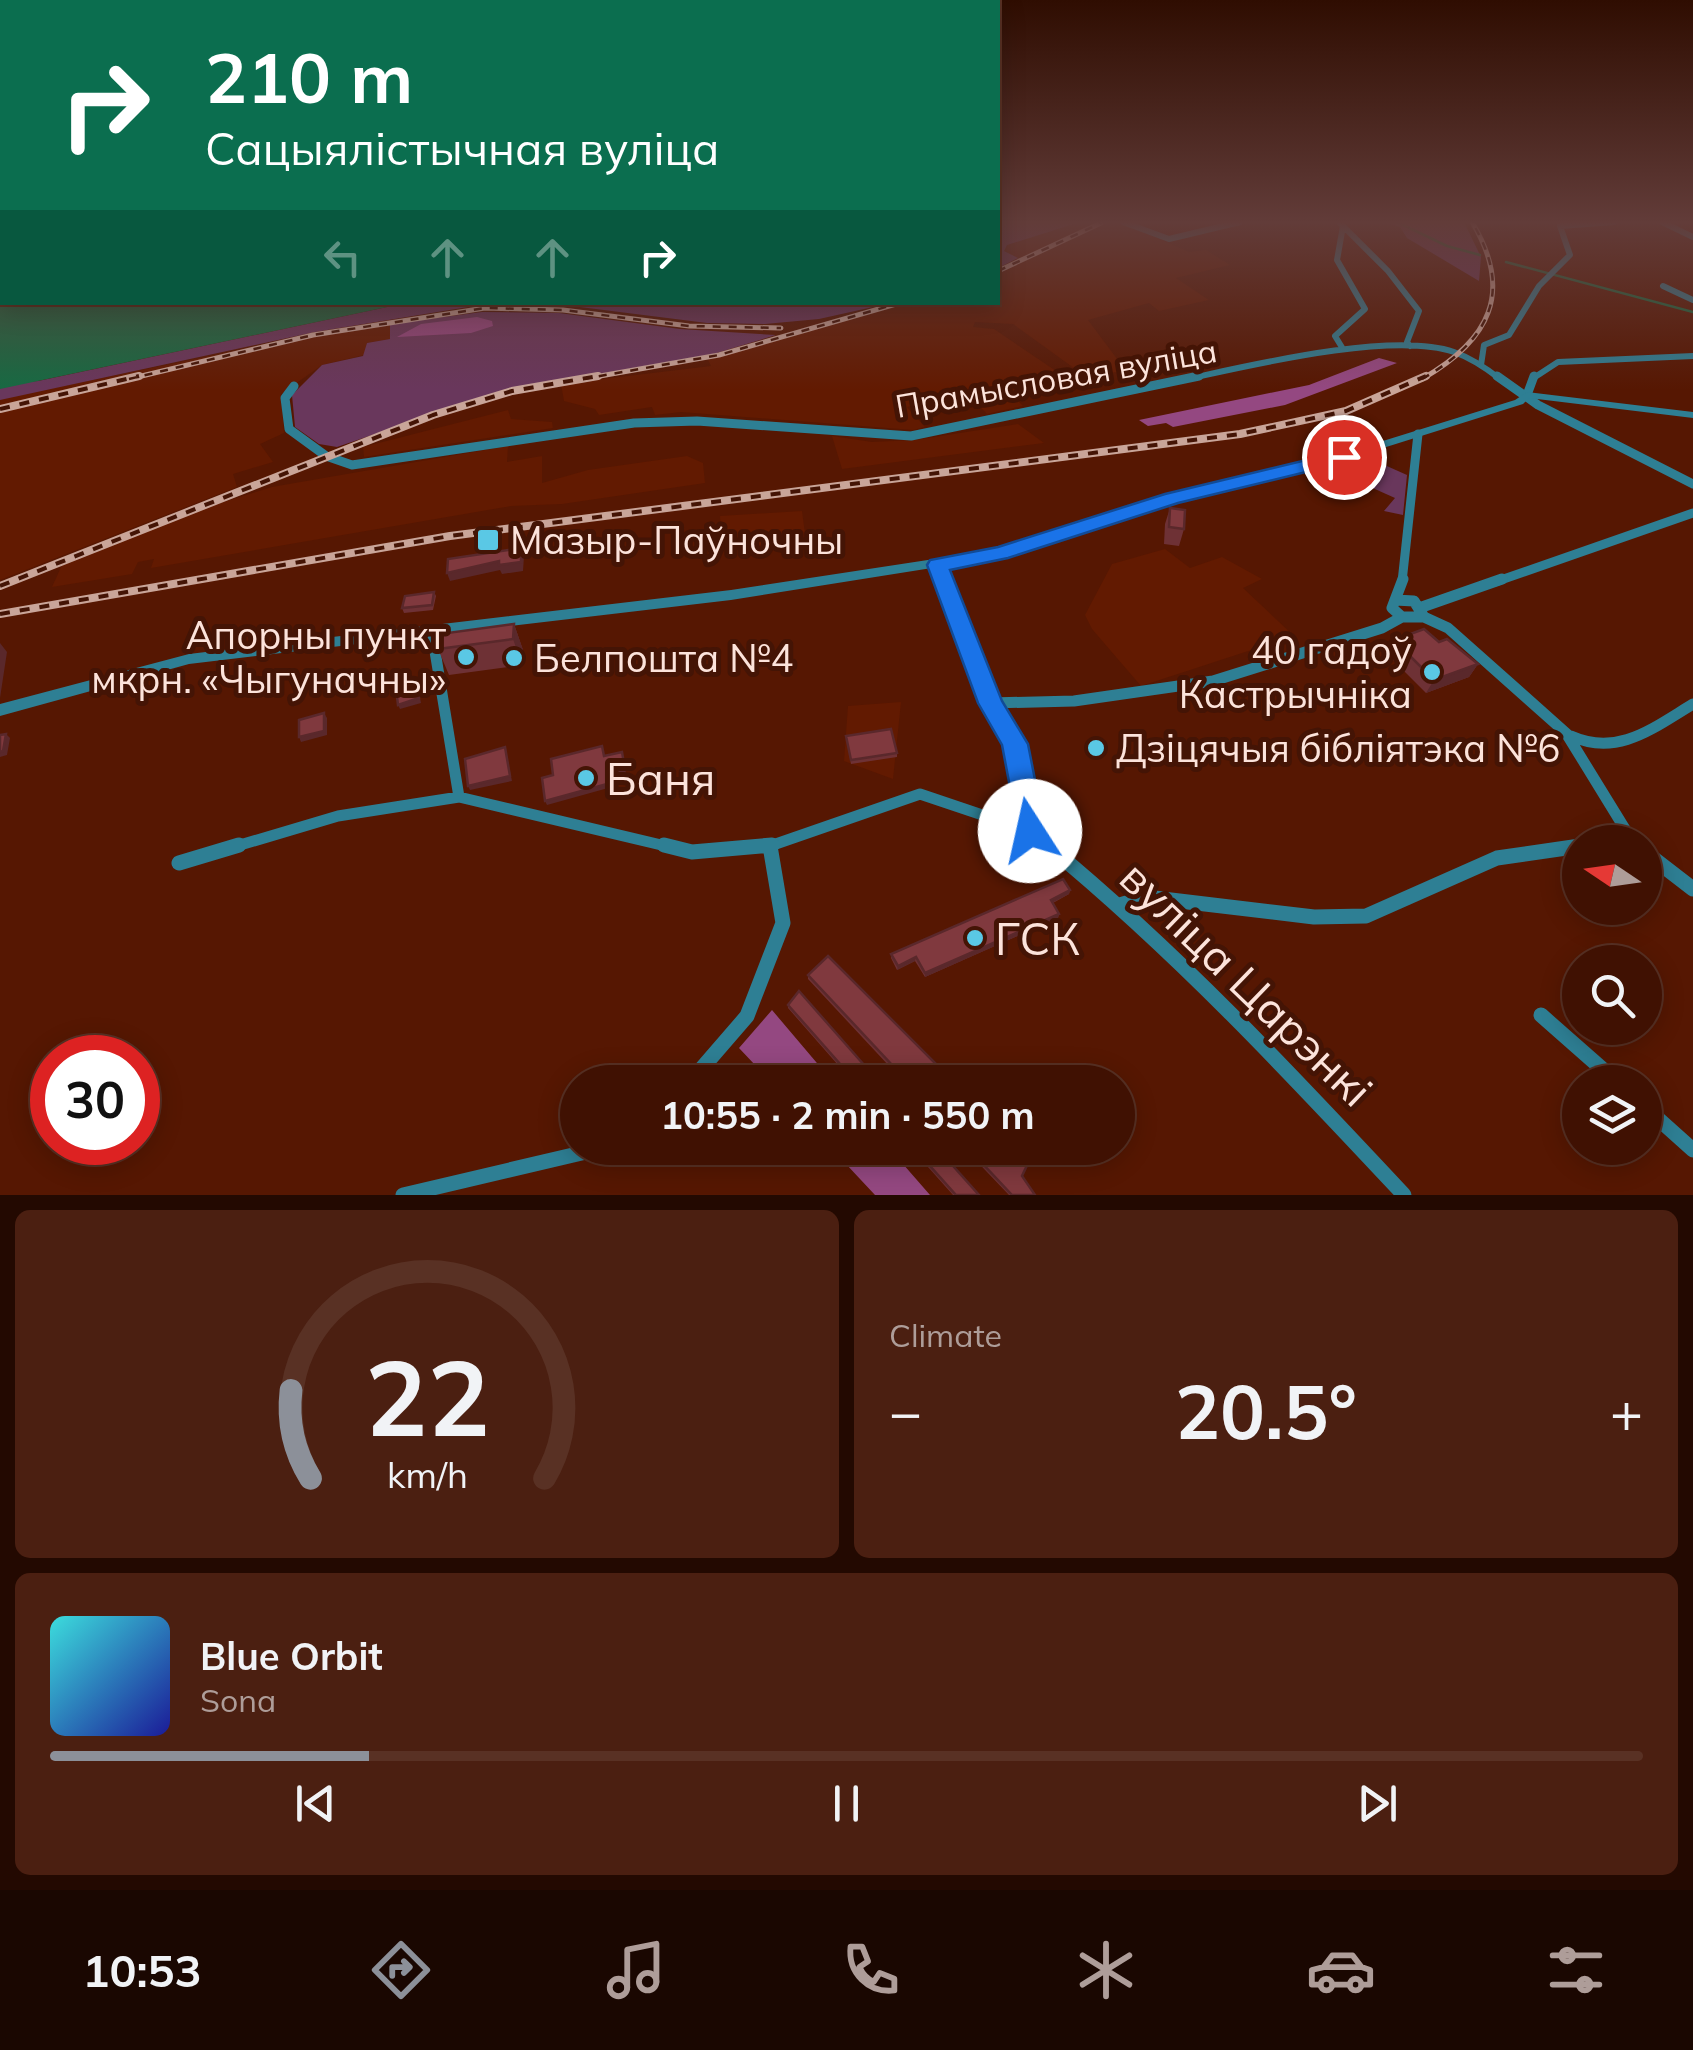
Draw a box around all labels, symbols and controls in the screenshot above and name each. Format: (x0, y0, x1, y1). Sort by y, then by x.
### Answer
text: 210 m (205, 33, 413, 121)
icon: right (40, 40, 170, 170)
text: Сацыялістычная вуліца (205, 120, 720, 176)
icon: left (315, 230, 370, 285)
icon: ahead (420, 230, 475, 285)
icon: ahead (525, 230, 580, 285)
icon: right (630, 230, 685, 285)
street label: Прамысловая вуліца (892, 330, 1220, 426)
pin (1302, 415, 1387, 500)
icon: arrive (1317, 430, 1372, 485)
place label: Мазыр-Паўночны (510, 516, 843, 564)
marker: Мазыр-Паўночны (475, 527, 501, 553)
place label: Апорны пункт мкрн. «Чыгуначны» (91, 611, 447, 703)
place label: 40 гадоў Кастрычніка (1179, 626, 1412, 718)
place label: Белпошта №4 (534, 634, 793, 682)
marker: Апорны пункт мкрн. «Чыгуначны» (455, 646, 477, 668)
marker: Белпошта №4 (503, 647, 525, 669)
marker: 40 гадоў Кастрычніка (1421, 661, 1443, 683)
place label: Дзіцячыя бібліятэка №6 (1116, 724, 1560, 772)
marker: Дзіцячыя бібліятэка №6 (1085, 737, 1107, 759)
place label: Баня (606, 750, 716, 806)
marker: Баня (575, 767, 597, 789)
position arrow (978, 779, 1082, 883)
north arrow (1562, 825, 1662, 925)
map controls (1562, 825, 1662, 1165)
street label: вуліца Царэнкі (1109, 849, 1385, 1117)
place label: ГСК (995, 910, 1080, 966)
marker: ГСК (964, 927, 986, 949)
button: search (1562, 945, 1662, 1045)
speed limit sign: 30 (30, 1035, 160, 1165)
button: layers (1562, 1065, 1662, 1165)
text: 10:55 · 2 min · 550 m (660, 1091, 1035, 1139)
text: Climate (889, 1315, 1002, 1355)
text: 22 (365, 1331, 489, 1462)
text: 20.5° (1175, 1364, 1357, 1458)
text: − (889, 1377, 922, 1446)
text: + (1610, 1377, 1643, 1446)
text: km/h (387, 1452, 467, 1497)
text: Blue Orbit (200, 1632, 383, 1680)
text: Sona (200, 1680, 276, 1720)
icon: previous (288, 1776, 343, 1831)
icon: pause (819, 1776, 874, 1831)
icon: next (1350, 1776, 1405, 1831)
icon: directions (366, 1935, 436, 2005)
icon: music (601, 1935, 671, 2005)
icon: phone (836, 1935, 906, 2005)
icon: climate (1071, 1935, 1141, 2005)
icon: car (1306, 1935, 1376, 2005)
icon: filters (1541, 1935, 1611, 2005)
text: 10:53 (82, 1942, 202, 1998)

